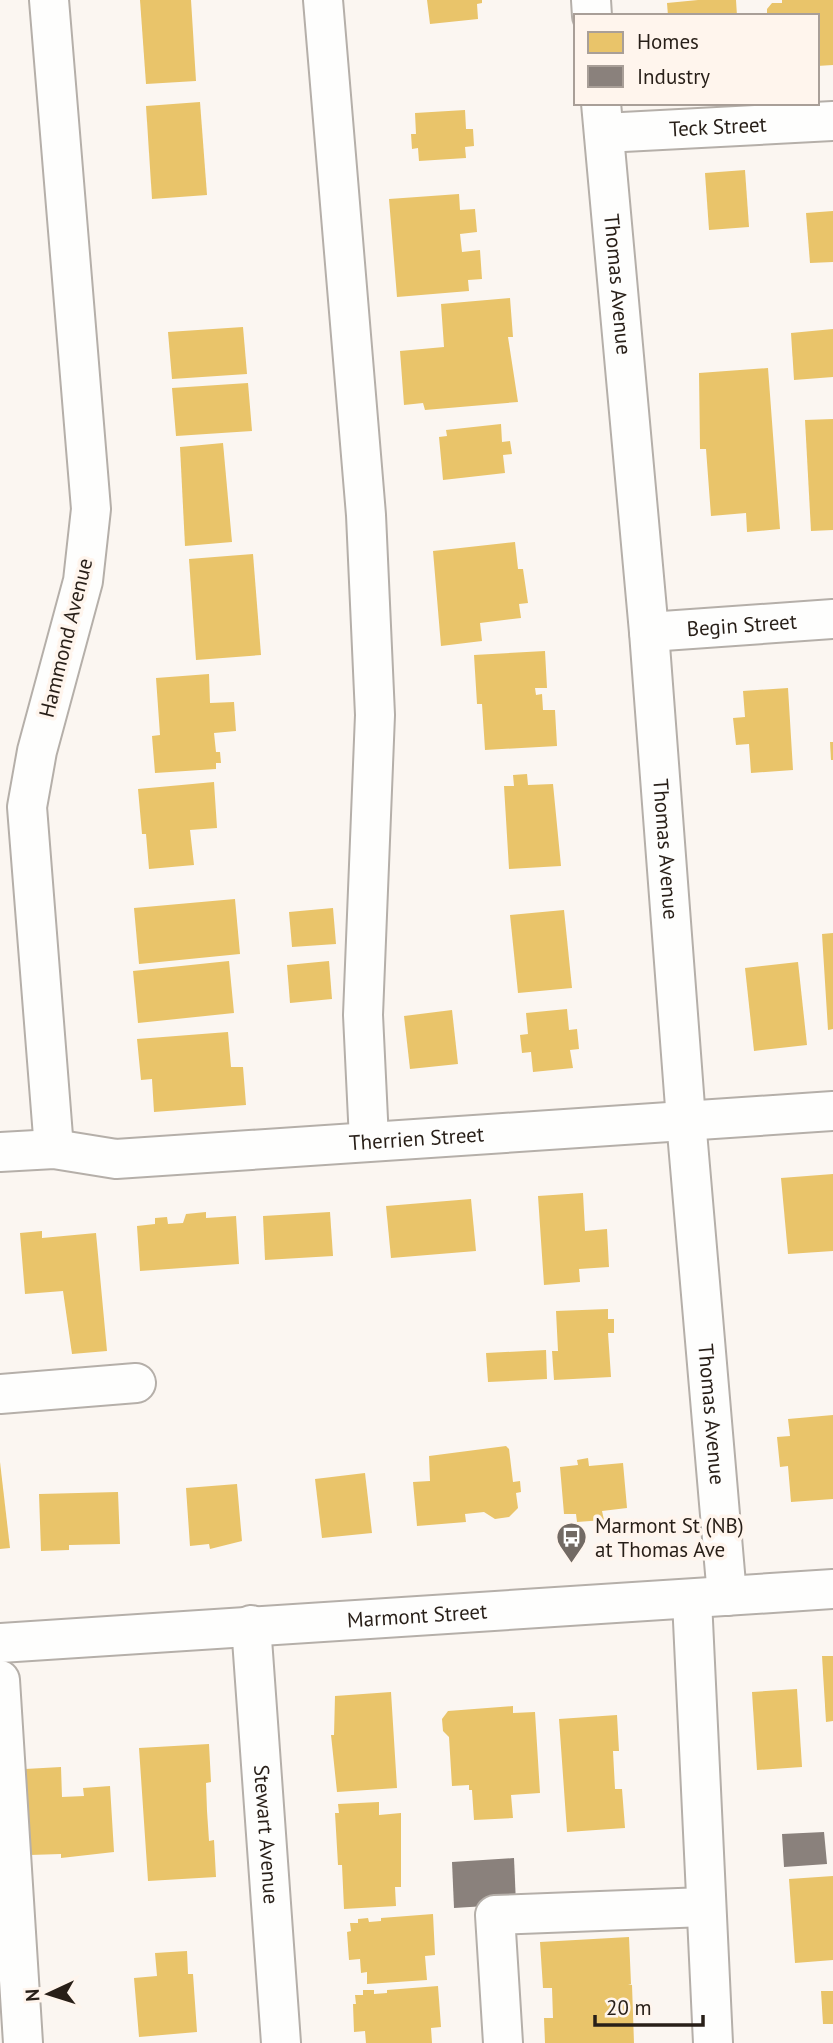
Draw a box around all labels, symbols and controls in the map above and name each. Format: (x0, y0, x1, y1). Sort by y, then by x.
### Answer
legend (574, 14, 819, 105)
text: Homes (637, 28, 699, 55)
text: Industry (637, 63, 710, 90)
street label: Teck Street (668, 111, 767, 143)
street label: Thomas Avenue (598, 213, 638, 356)
street label: Hammond Avenue (33, 555, 98, 720)
street label: Begin Street (686, 608, 798, 642)
street label: Thomas Avenue (647, 778, 685, 921)
street label: Therrien Street (348, 1120, 485, 1156)
street label: Thomas Avenue (692, 1343, 731, 1486)
place label: Marmont St (NB) at Thomas Ave (595, 1512, 744, 1563)
bus stop icon: Marmont St (NB) at Thomas Ave (555, 1521, 589, 1565)
street label: Marmont Street (346, 1597, 488, 1633)
street label: Stewart Avenue (248, 1764, 285, 1905)
north arrow (14, 1959, 84, 2029)
scale bar (595, 1983, 704, 2027)
text: N (20, 1988, 44, 2002)
text: 20 m (606, 1994, 652, 2021)

